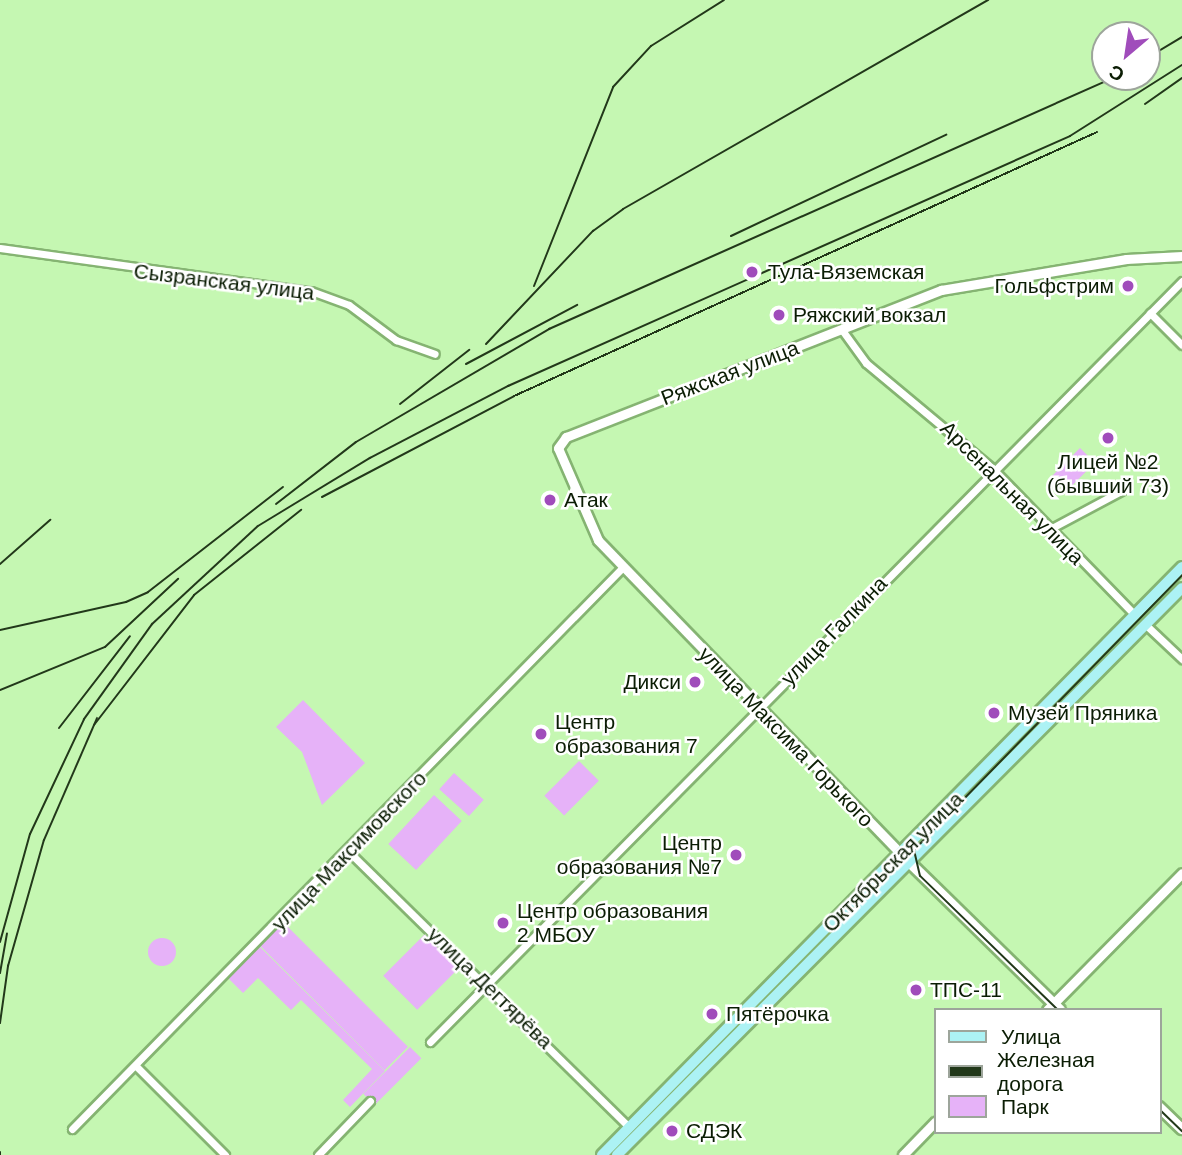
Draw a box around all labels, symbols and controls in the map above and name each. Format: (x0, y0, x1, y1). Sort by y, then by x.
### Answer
north arrow (1091, 21, 1161, 91)
text: С (1105, 61, 1128, 86)
street label: Сызранская улица (132, 258, 316, 306)
place label: Тула-Вяземская (768, 259, 924, 285)
marker: Тула-Вяземская (742, 262, 762, 282)
place label: Гольфстрим (994, 273, 1114, 299)
marker: Гольфстрим (1120, 278, 1136, 294)
place label: Ряжский вокзал (793, 302, 946, 328)
marker: Ряжский вокзал (771, 307, 787, 323)
street label: Ряжская улица (658, 335, 802, 411)
street label: Арсенальная улица (935, 416, 1089, 570)
marker: Лицей №2 (бывший 73) (1100, 430, 1116, 446)
place label: Лицей №2 (бывший 73) (1047, 449, 1169, 499)
place label: Атак (564, 487, 608, 513)
marker: Атак (542, 492, 558, 508)
street label: улица Галкина (776, 571, 892, 691)
street label: улица Максима Горького (693, 642, 879, 832)
place label: Дикси (623, 669, 681, 695)
marker: Дикси (687, 674, 703, 690)
place label: Музей Пряника (1008, 700, 1157, 726)
marker: Музей Пряника (986, 705, 1002, 721)
place label: Центр образования 7 (555, 709, 698, 759)
marker: Центр образования 7 (533, 726, 549, 742)
street label: улица Максимовского (266, 766, 432, 936)
street label: Октябрьская улица (818, 787, 968, 937)
place label: Центр образования №7 (557, 830, 722, 880)
marker: Центр образования №7 (728, 847, 744, 863)
place label: Центр образования 2 МБОУ (517, 898, 708, 948)
marker: Центр образования 2 МБОУ (495, 915, 511, 931)
street label: улица Дегтярёва (422, 922, 558, 1054)
place label: ТПС-11 (930, 977, 1002, 1003)
marker: ТПС-11 (908, 982, 924, 998)
place label: Пятёрочка (726, 1001, 829, 1027)
marker: Пятёрочка (704, 1006, 720, 1022)
legend (934, 1008, 1161, 1134)
text: Улица (1001, 1025, 1061, 1048)
text: Железная дорога (997, 1048, 1095, 1095)
text: Парк (1001, 1095, 1049, 1118)
place label: СДЭК (686, 1118, 742, 1144)
marker: СДЭК (664, 1123, 680, 1139)

